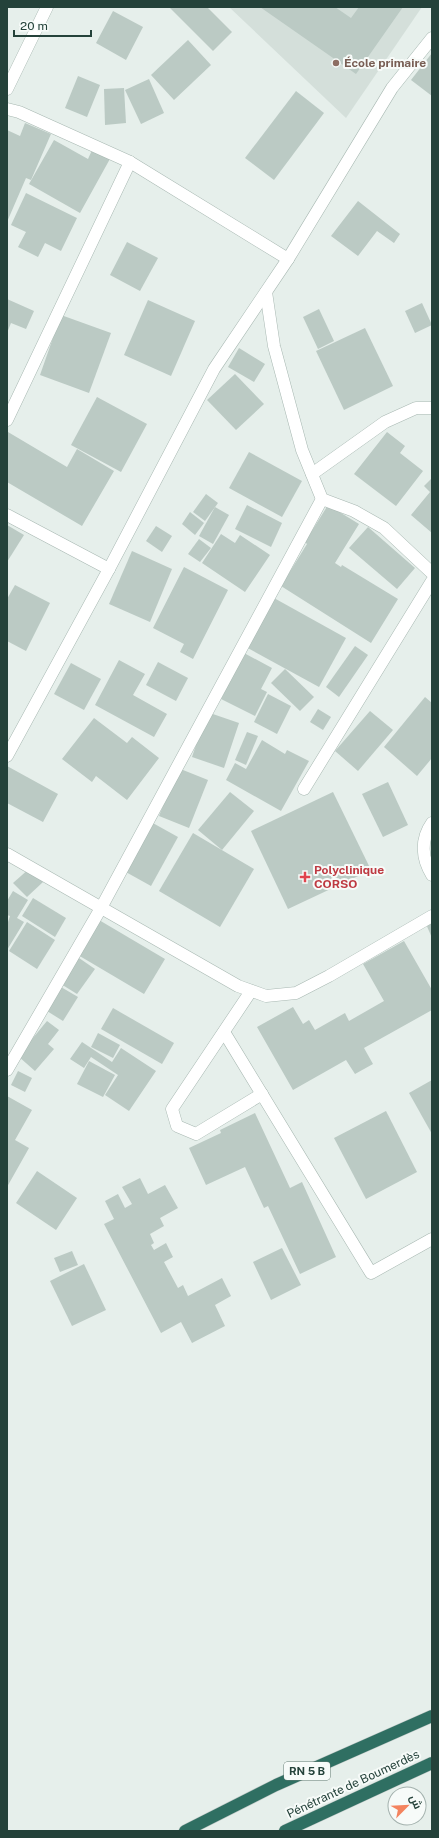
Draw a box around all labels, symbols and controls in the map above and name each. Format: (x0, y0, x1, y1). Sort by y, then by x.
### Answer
scale bar (14, 12, 91, 38)
text: 20 m (20, 19, 48, 33)
place label: École primaire (344, 56, 426, 70)
marker: École primaire (331, 58, 341, 68)
place label: Polyclinique CORSO (314, 863, 384, 891)
marker: Polyclinique CORSO (299, 871, 311, 883)
street label: Pénétrante de Boumerdès (284, 1747, 422, 1821)
road number: RN 5 B (284, 1762, 330, 1780)
north arrow (387, 1786, 427, 1826)
text: ش (407, 1793, 424, 1811)

